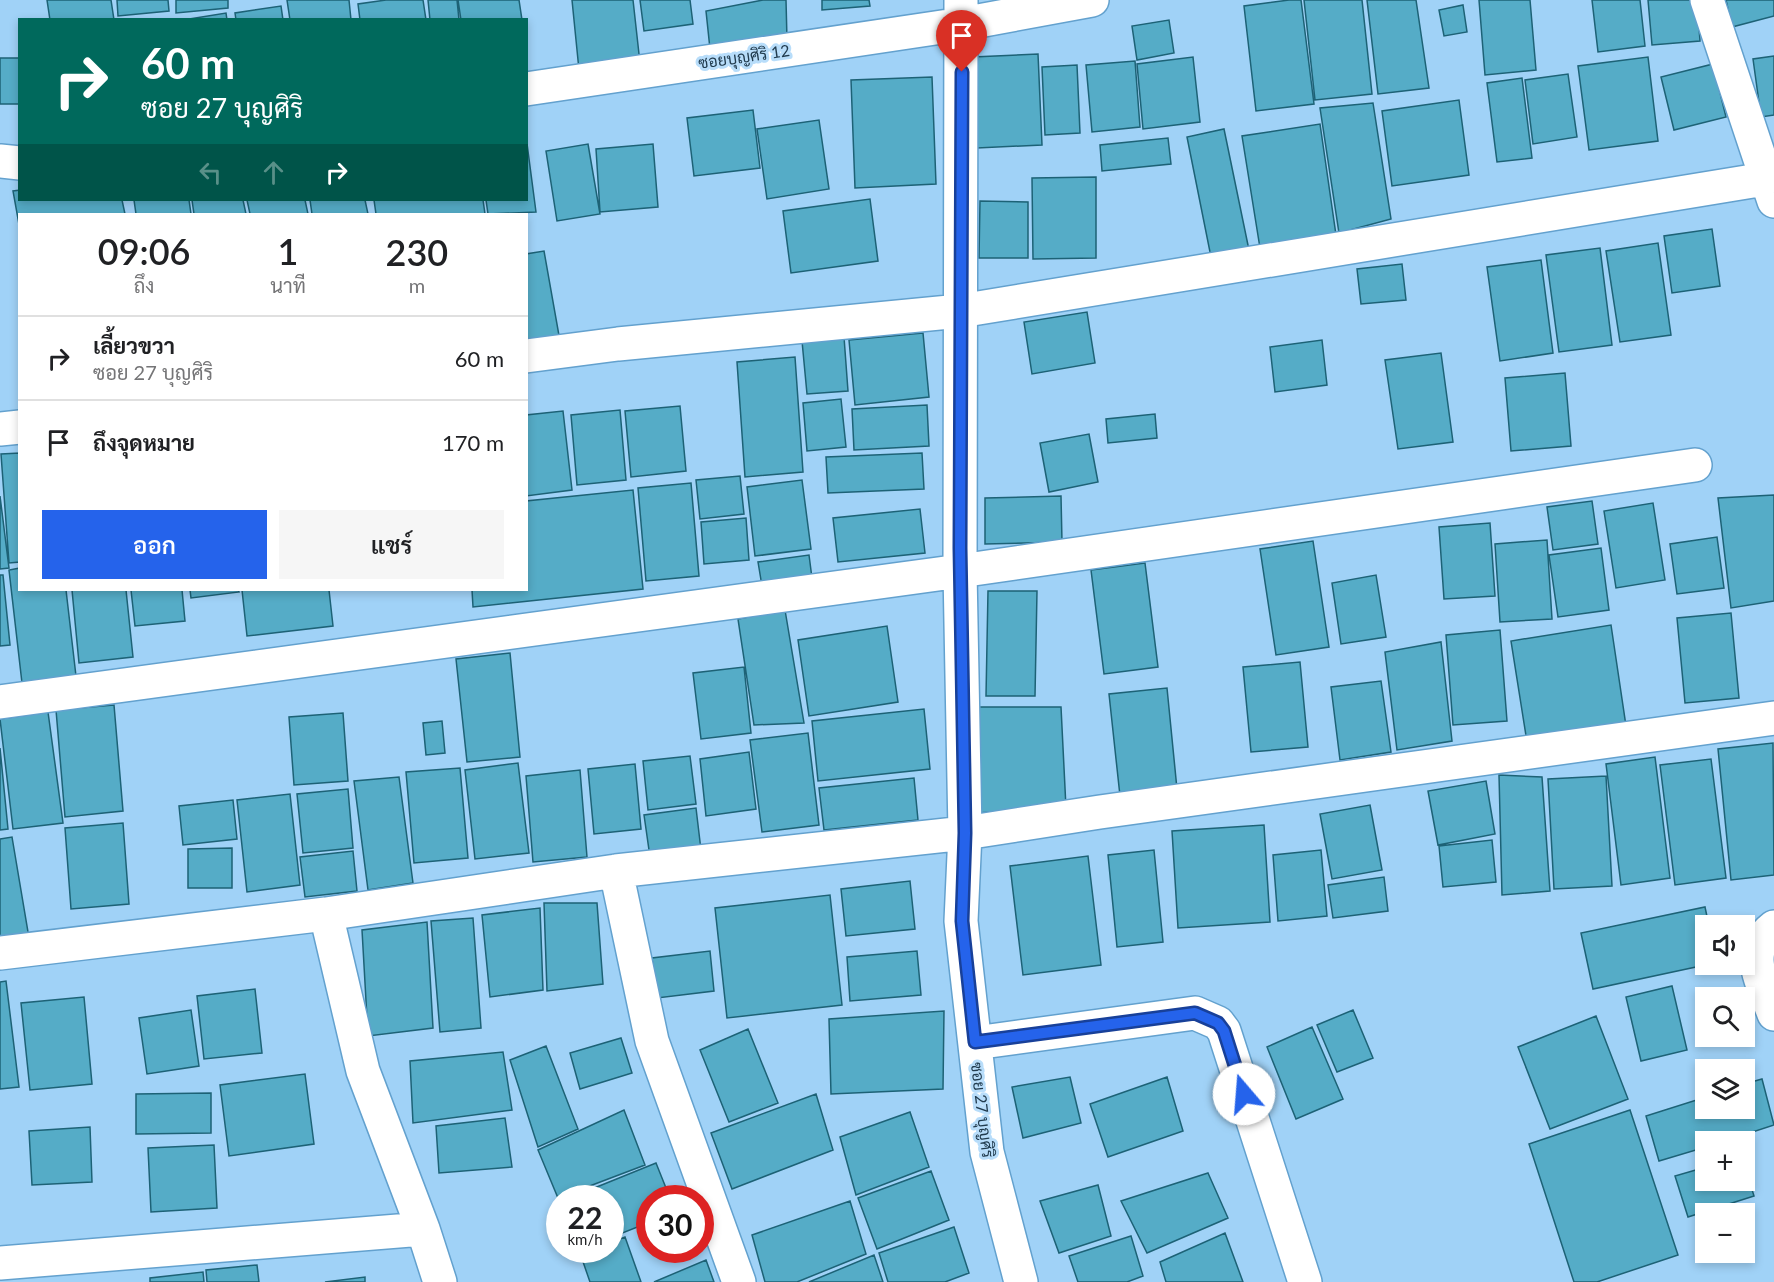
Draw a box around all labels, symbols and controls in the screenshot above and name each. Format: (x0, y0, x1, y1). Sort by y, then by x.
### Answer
pin (936, 10, 987, 72)
icon: arrive (945, 19, 978, 52)
text: 60 m (141, 38, 235, 88)
street label: ซอยบุญศิริ 12 (697, 40, 791, 75)
icon: right (42, 42, 120, 120)
text: ซอย 27 บุญศิริ (141, 91, 303, 124)
icon: left (194, 156, 227, 189)
icon: ahead (257, 156, 290, 189)
icon: right (320, 156, 353, 189)
text: 09:06 (98, 229, 190, 273)
text: 1 (278, 229, 298, 273)
text: 230 (386, 230, 448, 274)
text: ถึง (134, 273, 154, 297)
text: นาที (270, 273, 306, 297)
text: m (409, 273, 425, 297)
text: เลี้ยวขวา (93, 332, 175, 359)
icon: right (42, 342, 75, 375)
text: 60 m (455, 345, 504, 372)
text: ซอย 27 บุญศิริ (93, 360, 213, 384)
icon: arrive (42, 426, 75, 459)
text: ถึงจุดหมาย (93, 429, 195, 456)
text: 170 m (442, 429, 504, 456)
button: ออก (42, 510, 267, 579)
button: แชร์ (279, 510, 504, 579)
map controls (1695, 915, 1755, 1263)
button: sound (1695, 915, 1755, 975)
button: search (1695, 987, 1755, 1047)
button: layers (1695, 1059, 1755, 1119)
street label: ซอย 27 บุญศิริ (965, 1061, 998, 1159)
position arrow (1212, 1062, 1276, 1126)
button: + (1695, 1131, 1755, 1191)
speed limit sign: 30 (636, 1185, 714, 1263)
text: 22 (568, 1199, 602, 1235)
button: − (1695, 1203, 1755, 1263)
text: km/h (567, 1230, 603, 1248)

